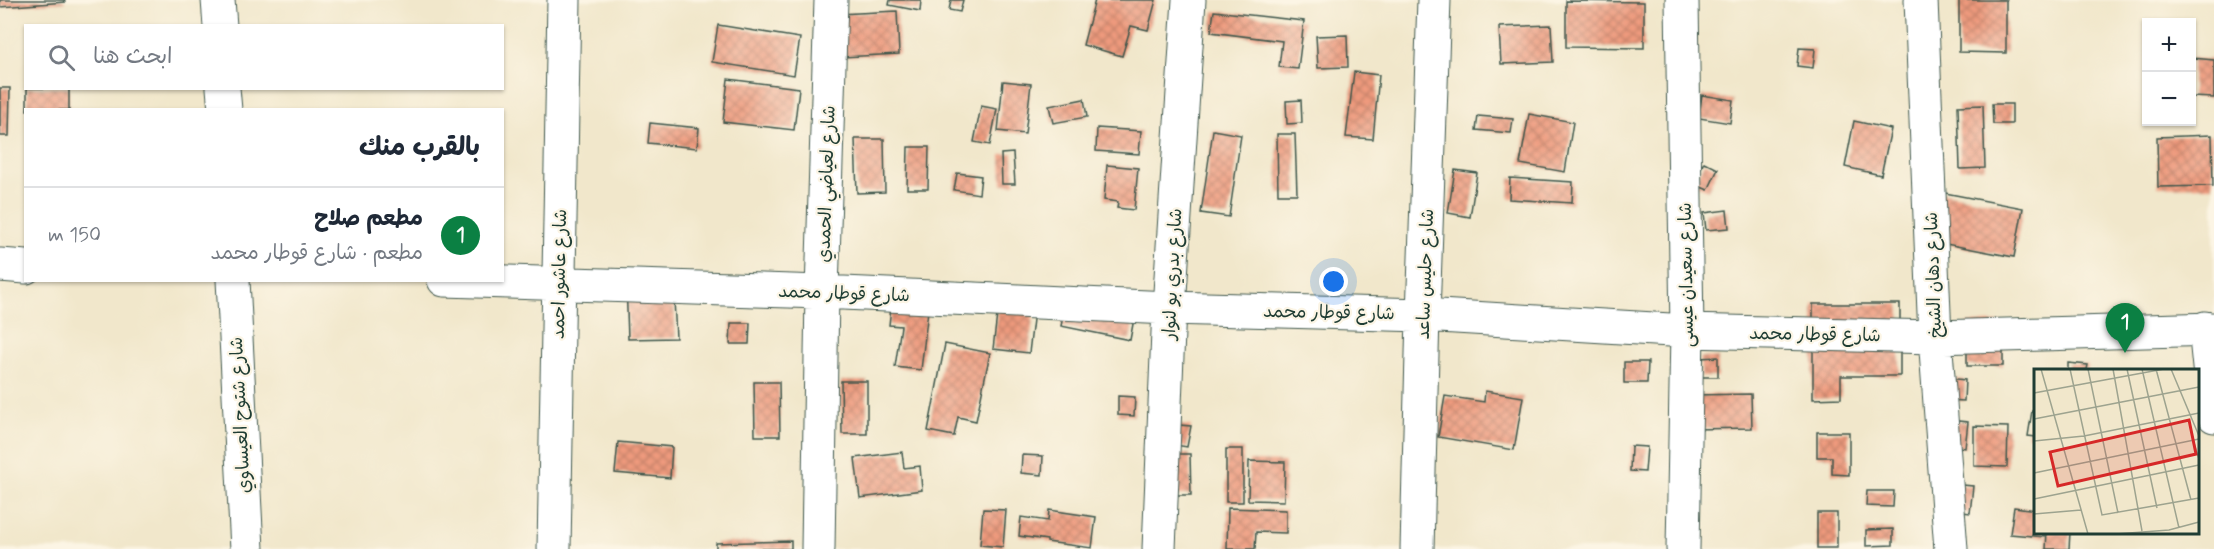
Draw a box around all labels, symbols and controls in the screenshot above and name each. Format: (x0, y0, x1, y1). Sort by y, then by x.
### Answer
map controls (2142, 18, 2196, 126)
button: + (2142, 18, 2196, 72)
search box (24, 24, 504, 90)
icon: search (45, 41, 78, 74)
text: ابحث هنا (93, 43, 173, 71)
button: − (2142, 72, 2196, 126)
street label: شارع لعياضي الحمدي (812, 105, 845, 263)
text: بالقرب منك (359, 131, 480, 165)
street label: شارع سعيدان عيسى (1674, 202, 1700, 348)
text: مطعم صلاح (314, 205, 423, 233)
street label: شارع بدري بو لنوار (1157, 208, 1188, 342)
street label: شارع حليس ساعد (1412, 208, 1440, 340)
street label: شارع عاشور احمد (547, 209, 573, 339)
street label: شارع دهان الشيخ (1920, 211, 1948, 338)
text: 150 m (48, 222, 101, 249)
text: 1 (456, 222, 465, 249)
text: مطعم · شارع قوطار محمد (211, 240, 423, 267)
your location (1319, 267, 1348, 296)
street label: شارع قوطار محمد (778, 280, 910, 308)
street label: شارع قوطار محمد (1263, 300, 1395, 326)
pin: 1 (2106, 304, 2144, 353)
street label: شارع قوطار محمد (1749, 322, 1881, 348)
street label: شارع شتوح العيساوي (225, 336, 257, 494)
inset map (2034, 369, 2199, 534)

